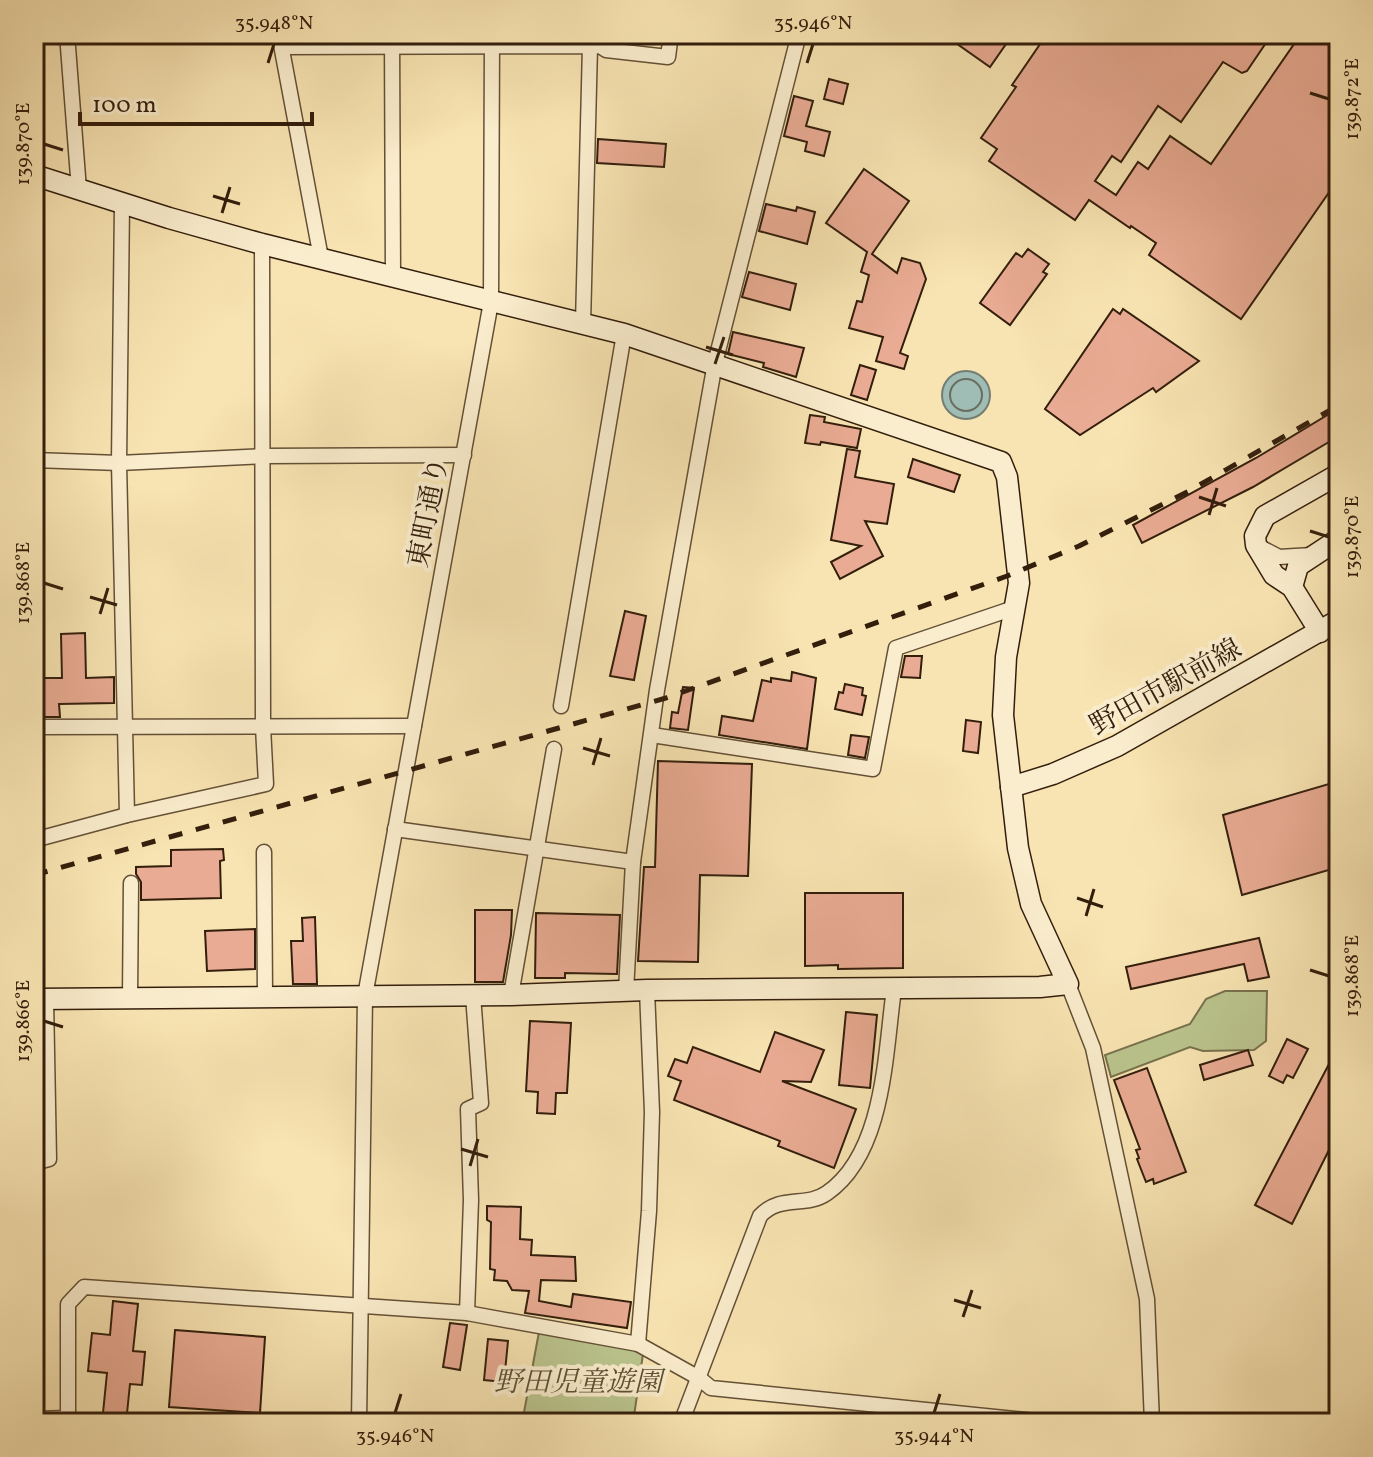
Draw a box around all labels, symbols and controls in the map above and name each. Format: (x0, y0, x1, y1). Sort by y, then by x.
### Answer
text: 35.948°N (235, 10, 313, 38)
text: 35.946°N (774, 10, 852, 38)
text: 139.872°E (1339, 58, 1367, 140)
scale bar (80, 76, 312, 126)
text: 100 m (92, 89, 157, 123)
text: 139.870°E (10, 103, 38, 185)
street label: 東町通り (400, 454, 459, 571)
text: 139.870°E (1339, 496, 1367, 578)
text: 139.868°E (10, 542, 38, 624)
street label: 野田市駅前線 (1083, 630, 1249, 746)
text: 139.868°E (1339, 935, 1367, 1017)
text: 139.866°E (10, 980, 38, 1062)
park label: 野田児童遊園 (494, 1364, 666, 1403)
text: 35.946°N (356, 1423, 434, 1451)
text: 35.944°N (894, 1423, 974, 1451)

